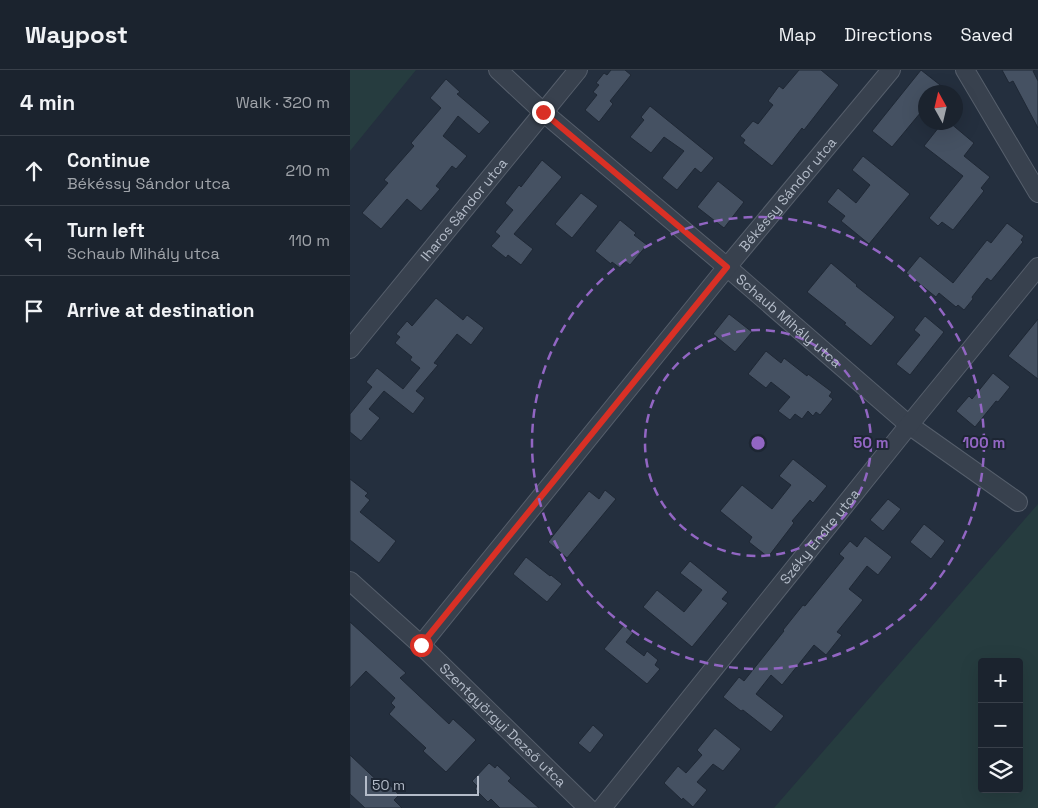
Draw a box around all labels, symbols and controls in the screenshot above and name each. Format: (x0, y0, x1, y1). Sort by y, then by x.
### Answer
text: Waypost (25, 19, 128, 50)
text: Map (779, 23, 816, 46)
text: Directions (844, 23, 933, 46)
text: Saved (961, 23, 1013, 46)
north arrow (918, 85, 963, 130)
text: 4 min (20, 89, 75, 116)
text: Walk · 320 m (236, 92, 330, 113)
route end (532, 101, 555, 124)
street label: Békéssy Sándor utca (735, 134, 840, 255)
text: Continue (67, 148, 150, 173)
street label: Iharos Sándor utca (416, 154, 511, 265)
icon: ahead (20, 157, 48, 185)
text: 210 m (286, 160, 330, 181)
text: Békéssy Sándor utca (67, 173, 230, 194)
text: Turn left (67, 218, 145, 243)
icon: left (20, 227, 48, 255)
text: 110 m (288, 230, 330, 251)
text: Schaub Mihály utca (67, 243, 220, 264)
street label: Schaub Mihály utca (732, 270, 845, 371)
icon: arrive (20, 297, 48, 325)
text: Arrive at destination (67, 298, 255, 323)
text: 50 m (853, 433, 889, 452)
text: 100 m (963, 433, 1005, 452)
centre of rings (749, 434, 767, 452)
street label: Széky Endre utca (776, 485, 863, 588)
route start (410, 634, 433, 657)
map controls (978, 658, 1023, 793)
button: + (978, 658, 1023, 703)
street label: Szentgyörgyi Dezső utca (436, 659, 570, 791)
button: − (978, 703, 1023, 748)
button: layers (978, 748, 1023, 793)
scale bar (365, 773, 479, 796)
text: 50 m (372, 776, 405, 794)

